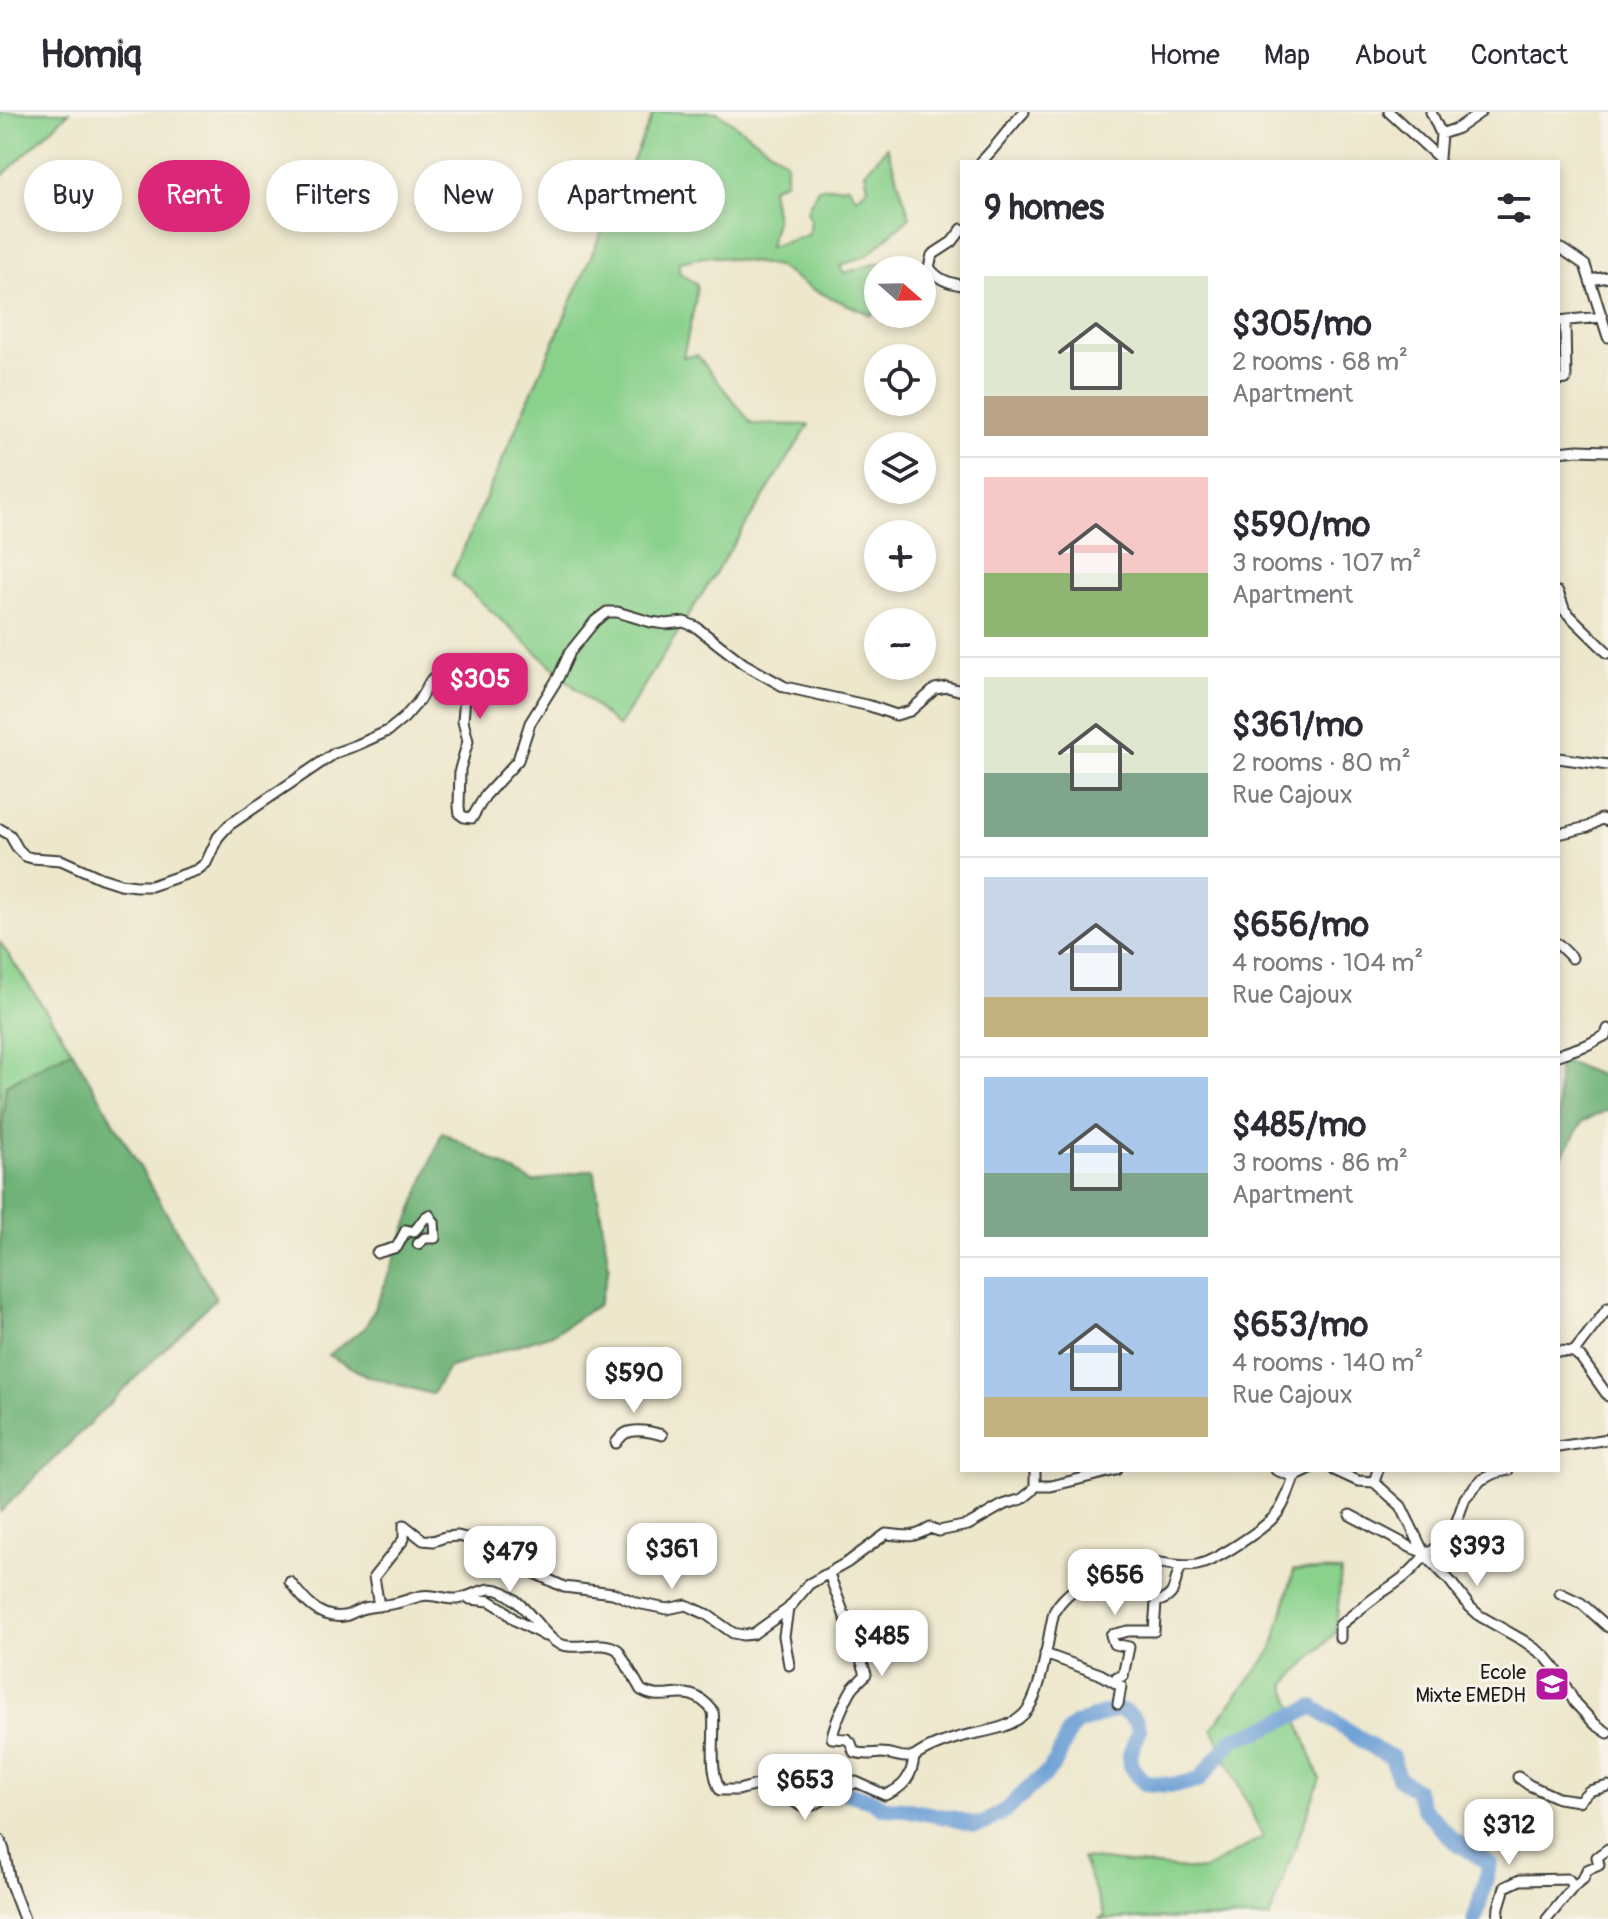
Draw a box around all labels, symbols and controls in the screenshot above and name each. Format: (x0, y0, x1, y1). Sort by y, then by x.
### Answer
text: Homiq (40, 31, 142, 79)
text: Home (1149, 38, 1220, 73)
text: Map (1264, 38, 1310, 73)
text: About (1354, 38, 1427, 73)
text: Contact (1471, 38, 1568, 73)
chip: Buy (24, 160, 122, 232)
chip: Rent (138, 160, 250, 232)
chip: Filters (266, 160, 398, 232)
chip: New (414, 160, 522, 232)
chip: Apartment (538, 160, 725, 232)
icon: filters (1492, 186, 1536, 230)
text: 9 homes (984, 187, 1104, 230)
north arrow (864, 256, 936, 328)
map controls (864, 256, 936, 680)
text: $305/mo (1232, 303, 1372, 346)
icon: home (1048, 308, 1144, 404)
button: locate (864, 344, 936, 416)
text: 2 rooms · 68 m² (1232, 346, 1408, 378)
text: Apartment (1232, 378, 1353, 410)
button: layers (864, 432, 936, 504)
text: $590/mo (1232, 504, 1370, 547)
icon: home (1048, 509, 1144, 605)
button: + (864, 520, 936, 592)
text: 3 rooms · 107 m² (1232, 547, 1421, 579)
text: Apartment (1232, 579, 1353, 611)
button: − (864, 608, 936, 680)
pin: $305 (433, 653, 527, 721)
text: $305 (450, 663, 510, 695)
text: $361/mo (1232, 704, 1363, 747)
icon: home (1048, 709, 1144, 805)
text: 2 rooms · 80 m² (1232, 747, 1411, 779)
text: Rue Cajoux (1232, 779, 1353, 811)
text: $656/mo (1232, 904, 1369, 947)
icon: home (1048, 909, 1144, 1005)
text: 4 rooms · 104 m² (1232, 947, 1423, 979)
text: Rue Cajoux (1232, 979, 1353, 1011)
text: $485/mo (1232, 1104, 1366, 1147)
icon: home (1048, 1109, 1144, 1205)
text: 3 rooms · 86 m² (1232, 1147, 1408, 1179)
text: Apartment (1232, 1179, 1353, 1211)
text: $653/mo (1232, 1304, 1368, 1347)
icon: home (1048, 1309, 1144, 1405)
pin: $590 (587, 1347, 681, 1415)
text: 4 rooms · 140 m² (1232, 1347, 1423, 1379)
text: $590 (604, 1357, 664, 1389)
text: Rue Cajoux (1232, 1379, 1353, 1411)
pin: $393 (1430, 1520, 1524, 1588)
pin: $361 (625, 1523, 719, 1591)
pin: $479 (463, 1526, 557, 1594)
text: $393 (1449, 1530, 1505, 1562)
text: $361 (645, 1533, 699, 1565)
text: $479 (482, 1536, 538, 1568)
pin: $656 (1068, 1549, 1162, 1617)
text: $656 (1086, 1559, 1144, 1591)
pin: $485 (835, 1610, 929, 1678)
text: $485 (854, 1620, 910, 1652)
place label: Ecole Mixte EMEDH (1415, 1660, 1526, 1708)
school or university icon: Ecole Mixte EMEDH (1533, 1665, 1571, 1703)
pin: $653 (758, 1754, 852, 1822)
text: $653 (776, 1764, 834, 1796)
pin: $312 (1462, 1799, 1556, 1867)
text: $312 (1482, 1809, 1536, 1841)

